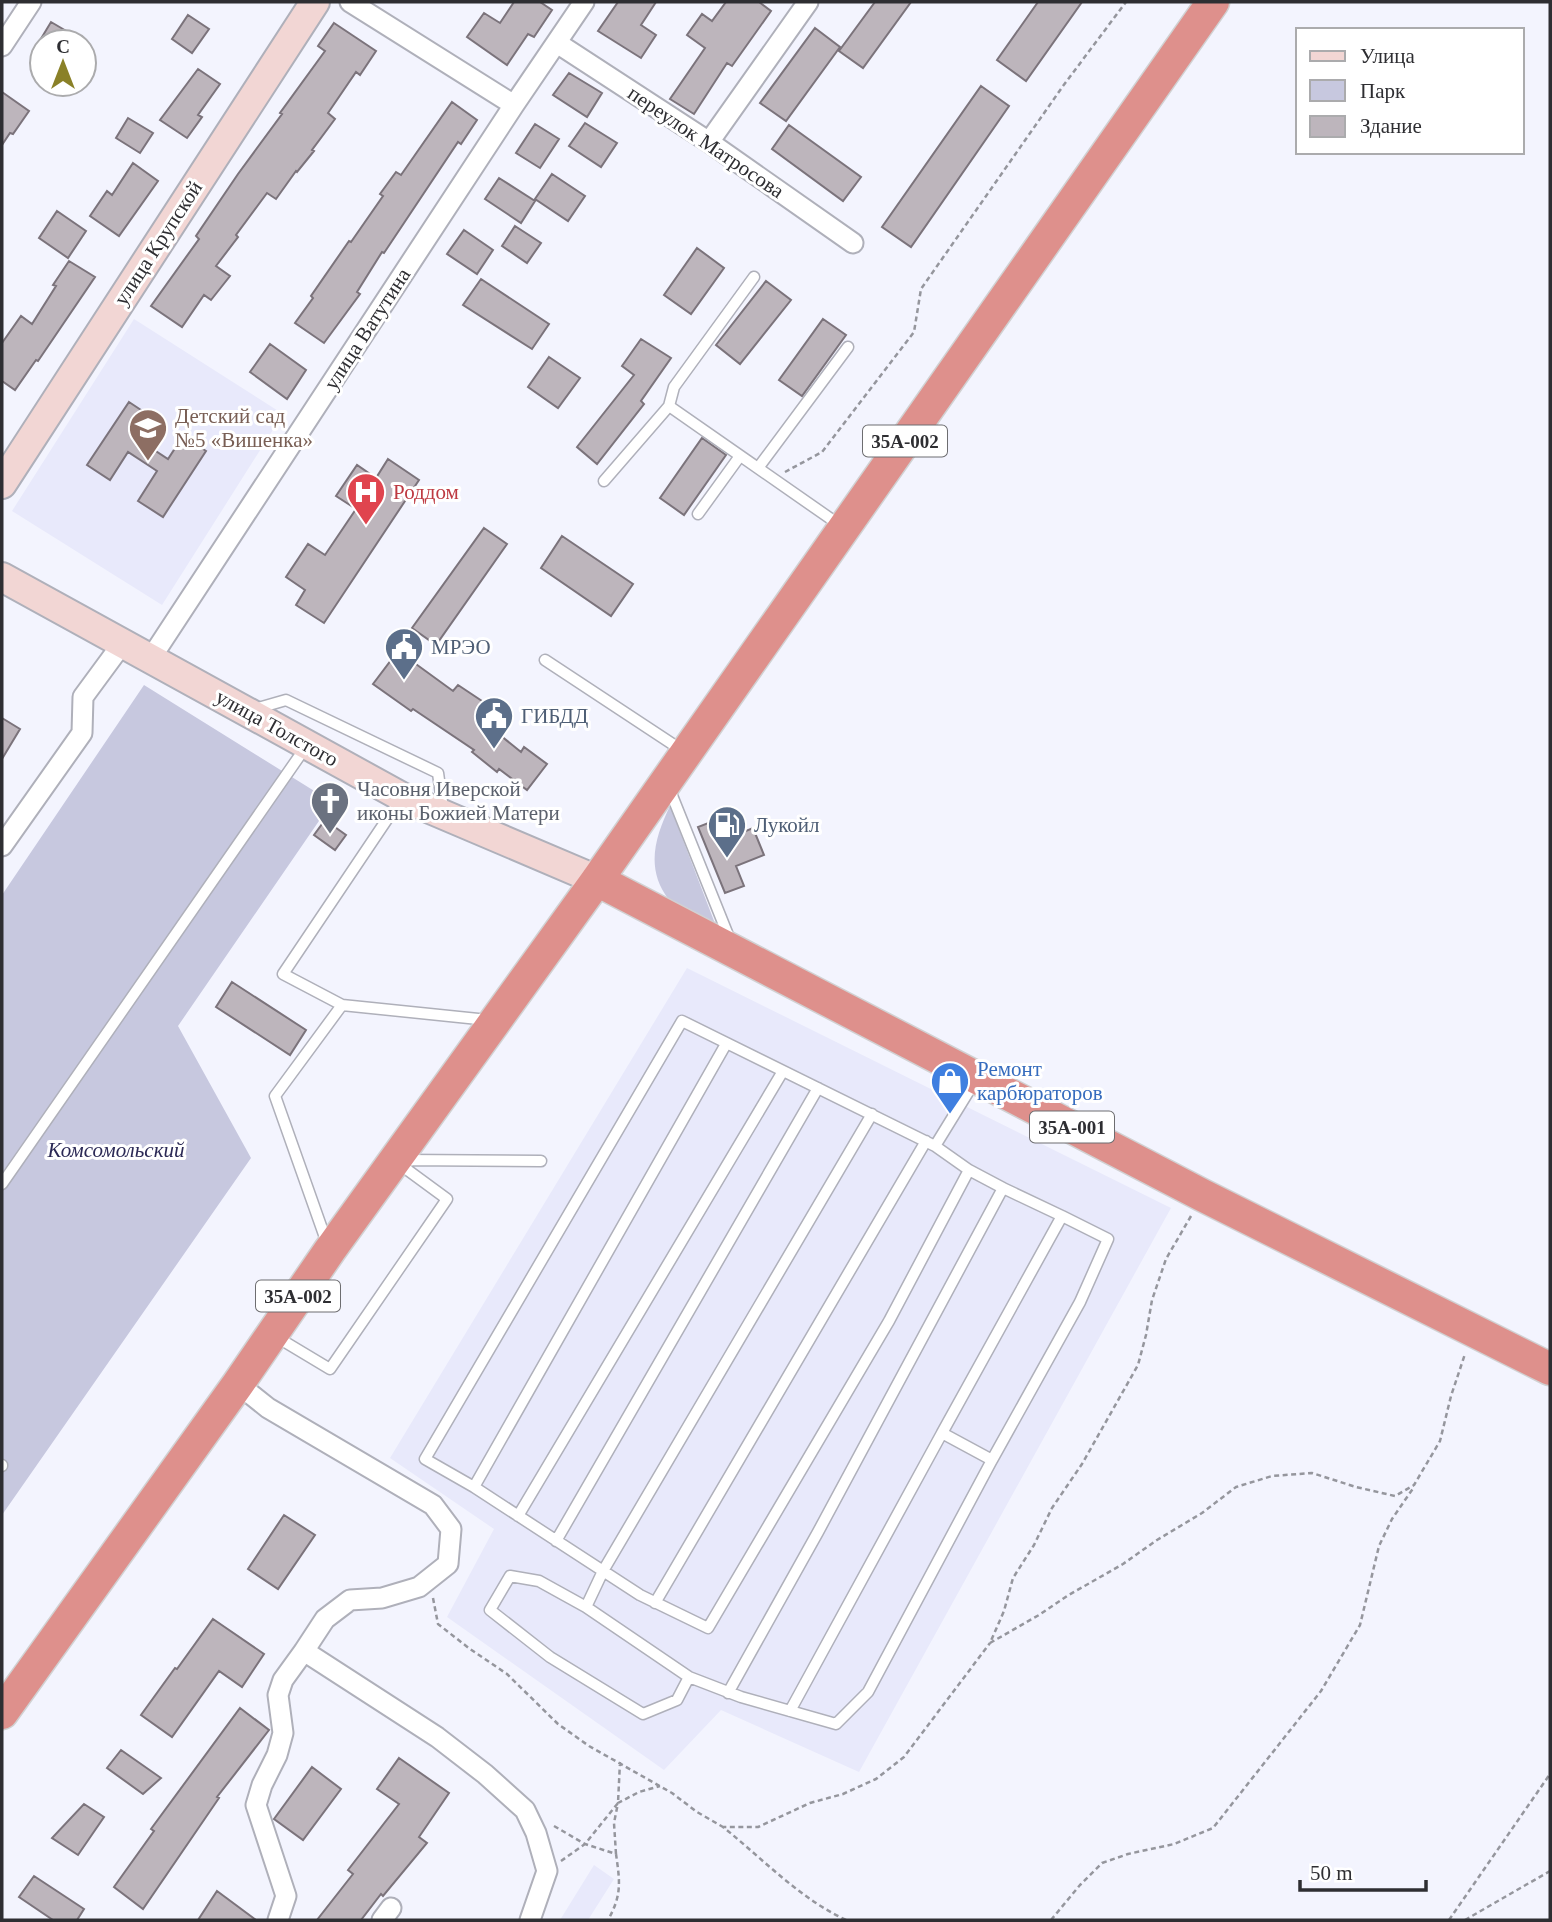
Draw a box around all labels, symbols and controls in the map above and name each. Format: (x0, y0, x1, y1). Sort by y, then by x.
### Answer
north arrow (28, 28, 98, 98)
legend (1296, 28, 1524, 154)
text: С (56, 36, 70, 57)
text: Улица (1360, 44, 1415, 68)
text: Парк (1360, 79, 1406, 103)
street label: переулок Матросова (623, 81, 789, 204)
text: Здание (1360, 114, 1422, 138)
street label: улица Крупской (109, 176, 207, 310)
street label: улица Ватутина (319, 263, 416, 394)
place label: Детский сад №5 «Вишенка» (175, 404, 313, 452)
school or university icon: Детский сад №5 «Вишенка» (127, 407, 169, 462)
road number: 35А-002 (863, 426, 947, 456)
hospital icon: Роддом (345, 471, 387, 526)
place label: Роддом (393, 480, 459, 504)
public building icon: МРЭО (383, 626, 425, 681)
place label: МРЭО (431, 635, 491, 659)
street label: улица Толстого (212, 684, 342, 772)
public building icon: ГИБДД (473, 695, 515, 750)
place label: ГИБДД (521, 704, 588, 728)
place label: Часовня Иверской иконы Божией Матери (357, 777, 560, 825)
church icon: Часовня Иверской иконы Божией Матери (309, 780, 351, 835)
fuel station icon: Лукойл (706, 804, 748, 859)
place label: Лукойл (754, 813, 820, 837)
place label: Ремонт карбюраторов (977, 1057, 1103, 1105)
shop icon: Ремонт карбюраторов (929, 1060, 971, 1115)
road number: 35А-001 (1030, 1112, 1114, 1142)
park label: Комсомольский (47, 1138, 185, 1162)
road number: 35А-002 (256, 1280, 340, 1312)
scale bar (1300, 1848, 1426, 1892)
text: 50 m (1310, 1861, 1353, 1885)

